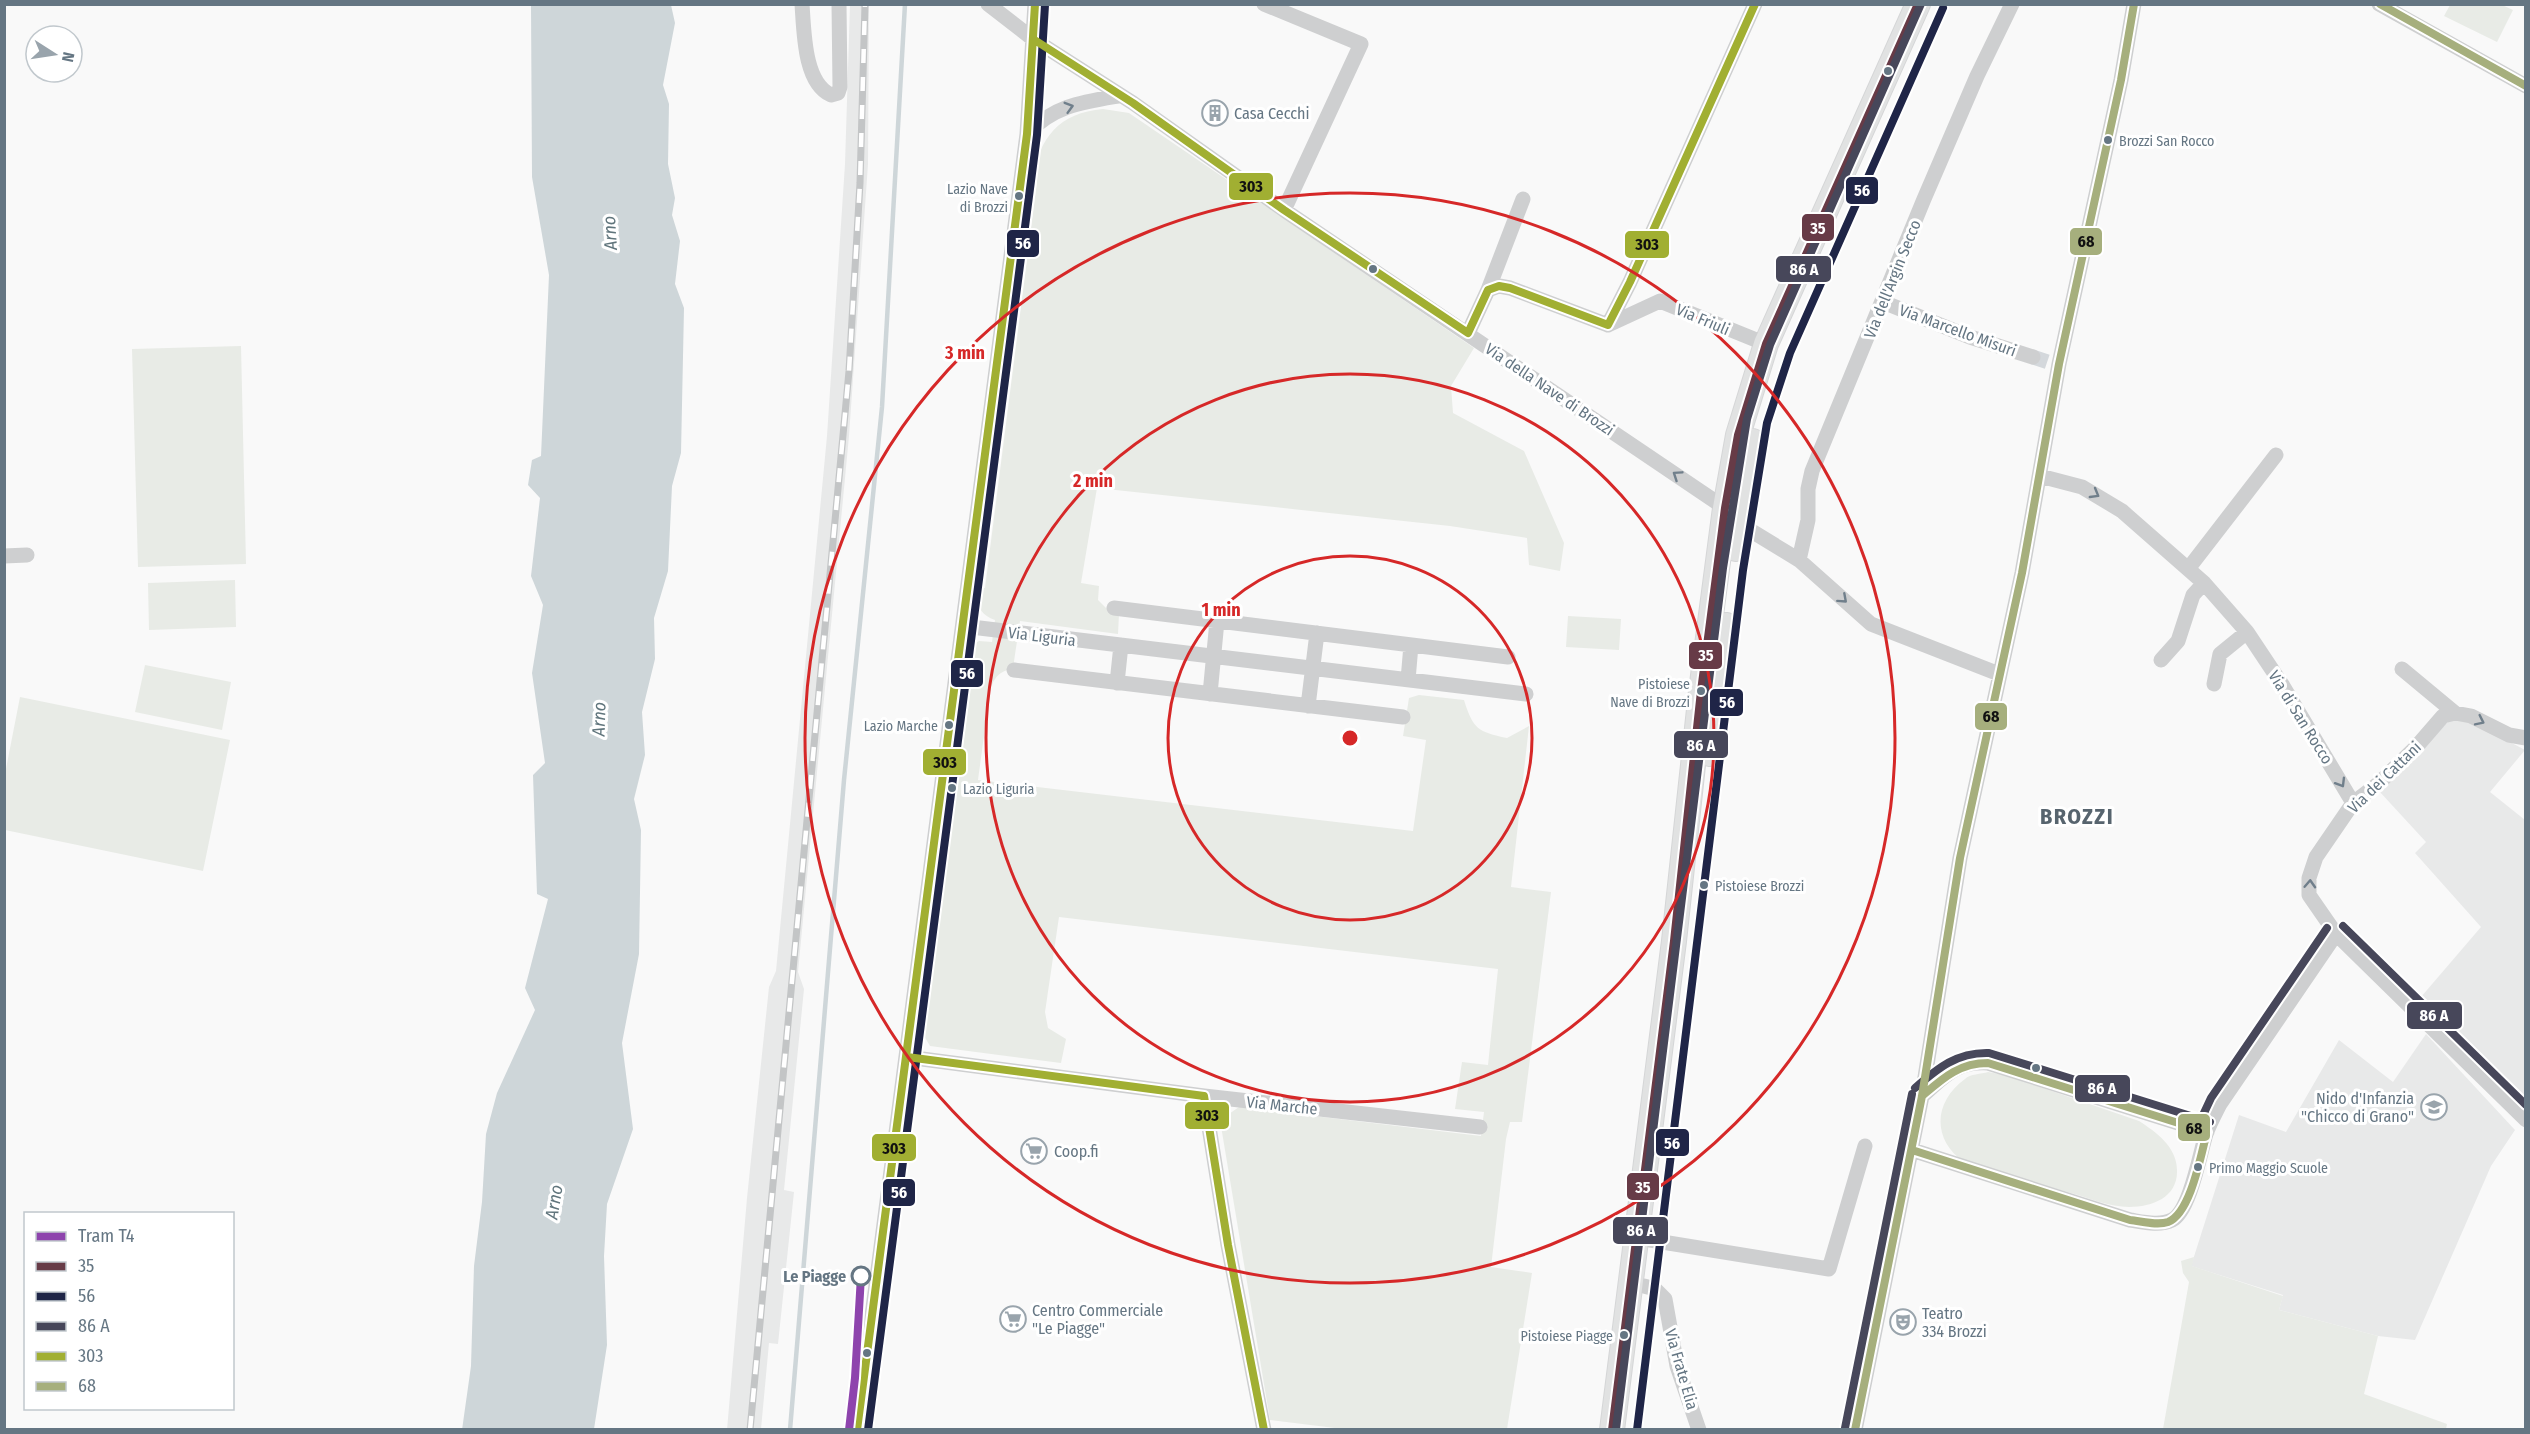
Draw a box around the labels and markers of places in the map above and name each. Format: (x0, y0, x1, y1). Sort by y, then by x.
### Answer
unlabelled marker (1882, 65, 1894, 77)
building icon: Casa Cecchi (1200, 98, 1230, 128)
place label: Casa Cecchi (1234, 104, 1310, 123)
place label: Brozzi San Rocco (2119, 133, 2214, 150)
marker: Brozzi San Rocco (2102, 134, 2114, 146)
place label: Lazio Nave di Brozzi (947, 181, 1008, 216)
marker: Lazio Nave di Brozzi (1013, 190, 1025, 202)
unlabelled marker (1367, 263, 1379, 275)
place label: Pistoiese Nave di Brozzi (1610, 676, 1690, 711)
marker: Pistoiese Nave di Brozzi (1695, 685, 1707, 697)
place label: Lazio Marche (864, 718, 938, 735)
marker: Lazio Marche (943, 719, 955, 731)
centre of rings (1340, 728, 1360, 748)
place label: Lazio Liguria (963, 781, 1035, 798)
marker: Lazio Liguria (946, 782, 958, 794)
place label: Pistoiese Brozzi (1715, 878, 1804, 895)
marker: Pistoiese Brozzi (1698, 879, 1710, 891)
unlabelled marker (2030, 1062, 2042, 1074)
place label: Nido d'Infanzia "Chicco di Grano" (2301, 1089, 2414, 1126)
school or university icon: Nido d'Infanzia "Chicco di Grano" (2419, 1092, 2449, 1122)
supermarket icon: Coop.fi (1019, 1136, 1049, 1166)
place label: Coop.fi (1054, 1142, 1099, 1161)
place label: Primo Maggio Scuole (2209, 1160, 2328, 1177)
marker: Primo Maggio Scuole (2192, 1161, 2204, 1173)
marker: Le Piagge (851, 1266, 871, 1286)
place label: Le Piagge (783, 1267, 846, 1286)
place label: Centro Commerciale "Le Piagge" (1032, 1301, 1163, 1338)
supermarket icon: Centro Commerciale "Le Piagge" (998, 1304, 1028, 1334)
place label: Teatro 334 Brozzi (1922, 1304, 1987, 1341)
theatre icon: Teatro 334 Brozzi (1888, 1307, 1918, 1337)
place label: Pistoiese Piagge (1520, 1328, 1613, 1345)
marker: Pistoiese Piagge (1618, 1329, 1630, 1341)
unlabelled marker (861, 1347, 873, 1359)

